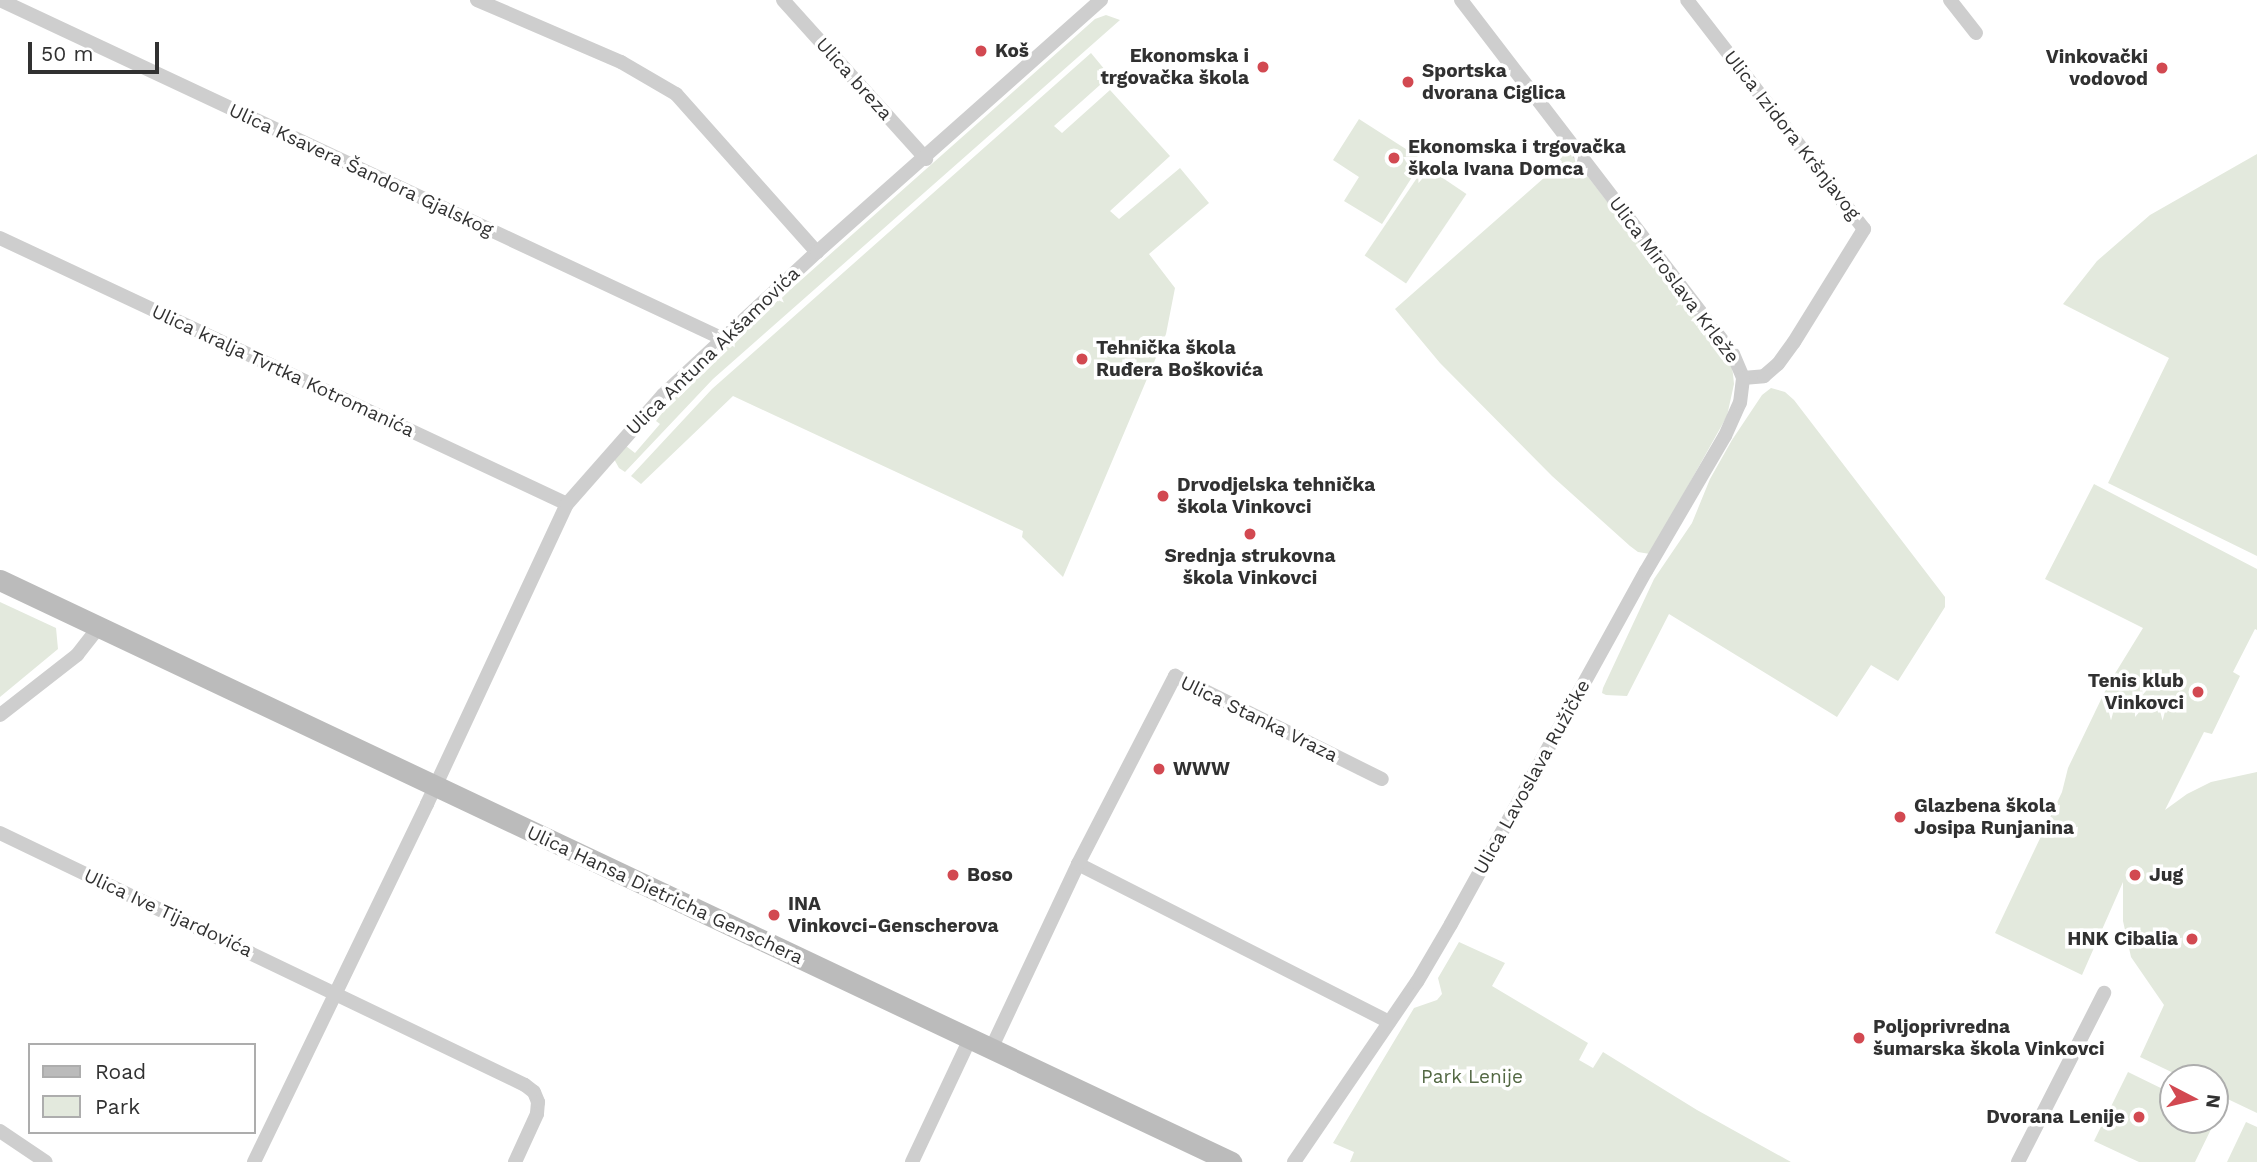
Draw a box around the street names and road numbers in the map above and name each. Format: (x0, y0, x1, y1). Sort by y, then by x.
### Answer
street label: Ulica breza (811, 33, 897, 125)
street label: Ulica Izidora Kršnjavog (1719, 46, 1865, 224)
street label: Ulica Ksavera Šandora Gjalskog (225, 98, 497, 242)
street label: Ulica Miroslava Krleže (1604, 192, 1744, 368)
street label: Ulica Antuna Akšamovića (621, 261, 805, 441)
street label: Ulica kralja Tvrtka Kotromanića (147, 300, 419, 442)
street label: Ulica Stanka Vraza (1176, 671, 1342, 767)
street label: Ulica Lavoslava Ružičke (1469, 675, 1595, 879)
street label: Ulica Hansa Dietricha Genschera (523, 821, 807, 969)
street label: Ulica Ive Tijardovića (80, 864, 256, 962)

